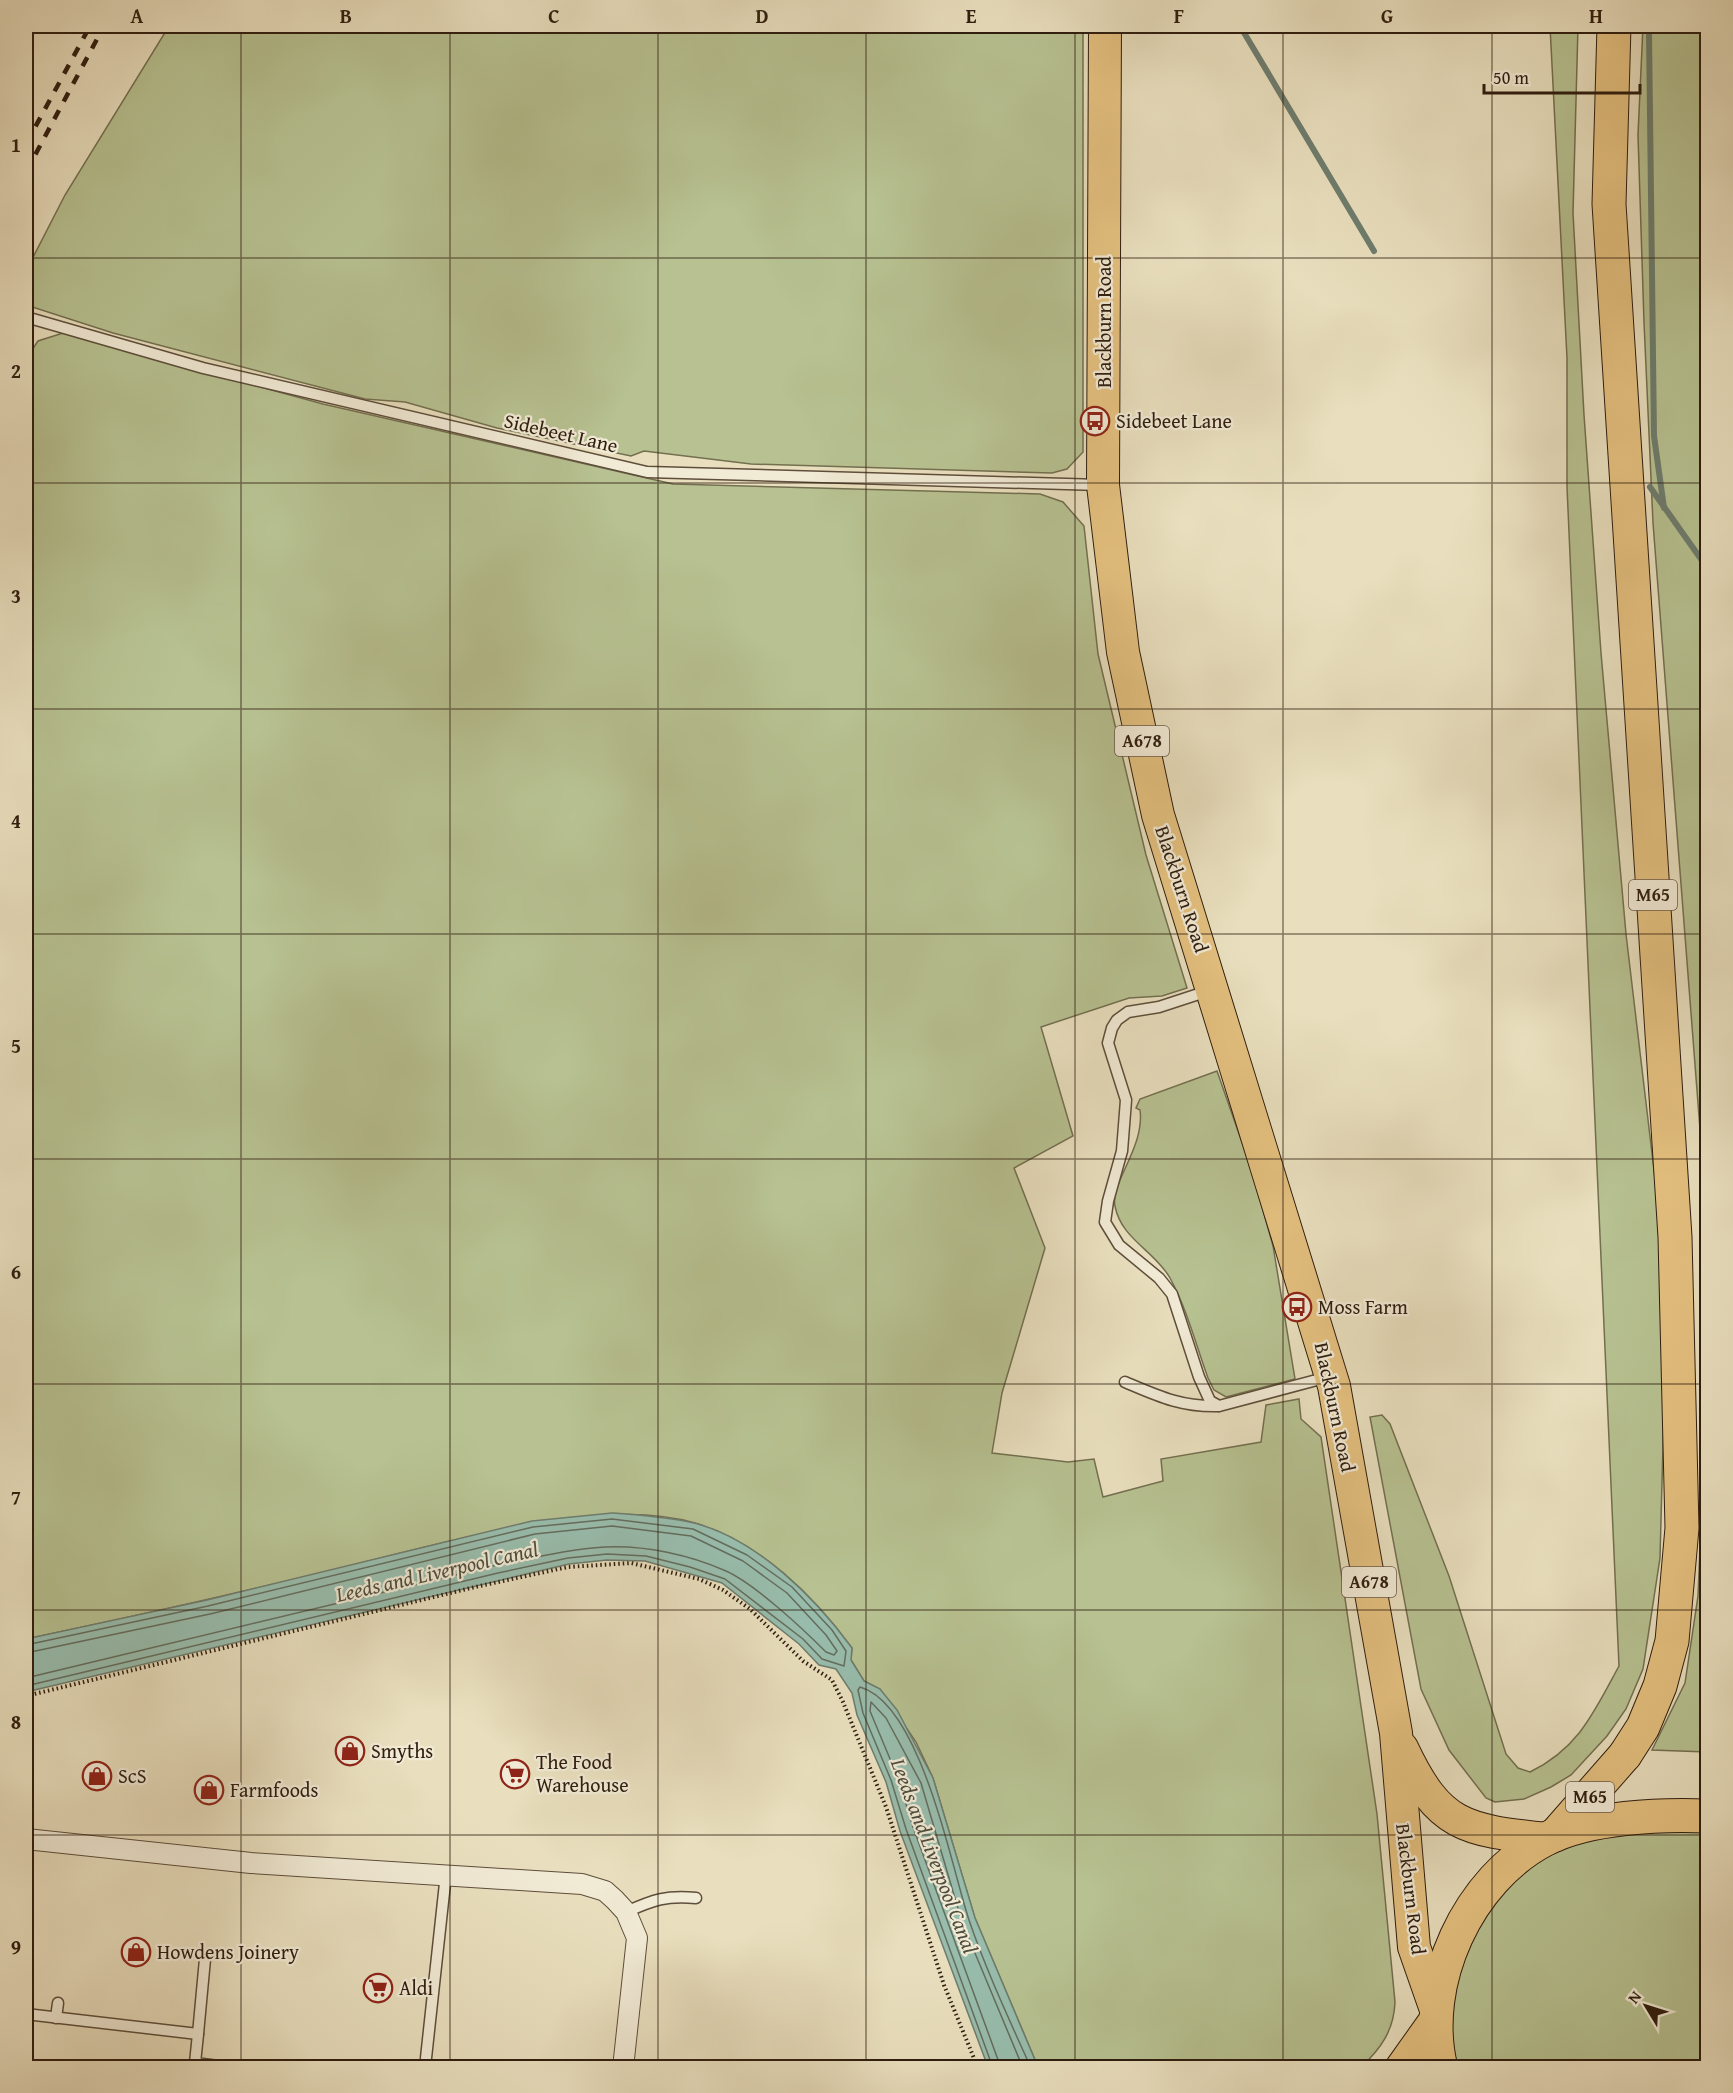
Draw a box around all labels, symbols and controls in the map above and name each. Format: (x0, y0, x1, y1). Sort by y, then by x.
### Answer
text: A (131, 1, 144, 30)
text: B (340, 1, 352, 30)
text: C (548, 1, 560, 30)
text: D (755, 1, 769, 30)
text: E (966, 1, 977, 30)
text: F (1174, 1, 1184, 30)
text: G (1381, 1, 1393, 30)
text: H (1589, 1, 1603, 30)
scale bar (1484, 57, 1640, 95)
text: 50 m (1493, 64, 1529, 91)
text: 1 (11, 130, 21, 159)
street label: Blackburn Road (1089, 256, 1118, 388)
text: 2 (11, 356, 21, 385)
street label: Sidebeet Lane (501, 405, 621, 460)
bus stop icon: Sidebeet Lane (1079, 405, 1111, 437)
place label: Sidebeet Lane (1116, 406, 1232, 435)
text: 3 (11, 581, 21, 610)
road number: A678 (1115, 726, 1169, 756)
text: 4 (11, 806, 21, 835)
street label: Blackburn Road (1148, 822, 1217, 956)
road number: M65 (1629, 880, 1677, 910)
text: 5 (11, 1031, 21, 1060)
text: 6 (11, 1257, 21, 1286)
bus stop icon: Moss Farm (1281, 1291, 1313, 1323)
place label: Moss Farm (1318, 1292, 1409, 1321)
street label: Blackburn Road (1308, 1339, 1363, 1475)
text: 7 (11, 1482, 21, 1511)
water label: Leeds and Liverpool Canal (332, 1533, 541, 1610)
road number: A678 (1342, 1567, 1396, 1597)
text: 8 (11, 1707, 21, 1736)
shop icon: Smyths (334, 1735, 366, 1767)
place label: Smyths (371, 1736, 433, 1765)
place label: The Food Warehouse (536, 1747, 629, 1799)
water label: Leeds and Liverpool Canal (883, 1753, 986, 1958)
supermarket icon: The Food Warehouse (499, 1758, 531, 1790)
shop icon: ScS (81, 1760, 113, 1792)
place label: ScS (118, 1761, 146, 1790)
shop icon: Farmfoods (193, 1774, 225, 1806)
place label: Farmfoods (230, 1775, 319, 1804)
road number: M65 (1566, 1782, 1614, 1812)
street label: Blackburn Road (1389, 1822, 1434, 1957)
text: 9 (11, 1932, 21, 1961)
shop icon: Howdens Joinery (120, 1936, 152, 1968)
place label: Howdens Joinery (157, 1937, 299, 1966)
supermarket icon: Aldi (362, 1972, 394, 2004)
place label: Aldi (399, 1973, 433, 2002)
north arrow (1616, 1976, 1676, 2036)
text: N (1621, 1985, 1647, 2008)

